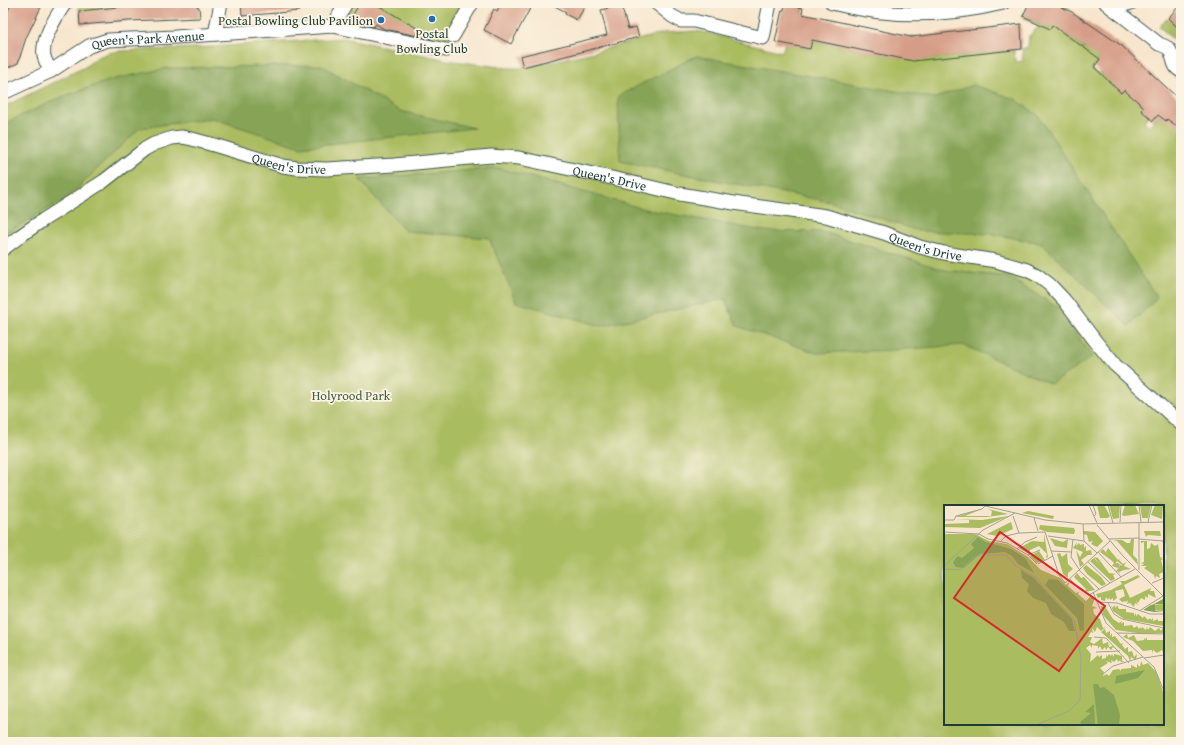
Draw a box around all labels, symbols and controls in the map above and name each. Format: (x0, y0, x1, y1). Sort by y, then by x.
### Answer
place label: Postal Bowling Club Pavilion (218, 11, 374, 30)
marker: Postal Bowling Club (427, 14, 437, 24)
marker: Postal Bowling Club Pavilion (376, 15, 386, 25)
place label: Postal Bowling Club (396, 24, 468, 58)
street label: Queen's Park Avenue (89, 25, 205, 54)
street label: Queen's Drive (250, 148, 326, 178)
street label: Queen's Drive (571, 160, 649, 195)
street label: Queen's Drive (886, 226, 963, 265)
park label: Holyrood Park (312, 386, 391, 405)
inset map (944, 505, 1164, 725)

